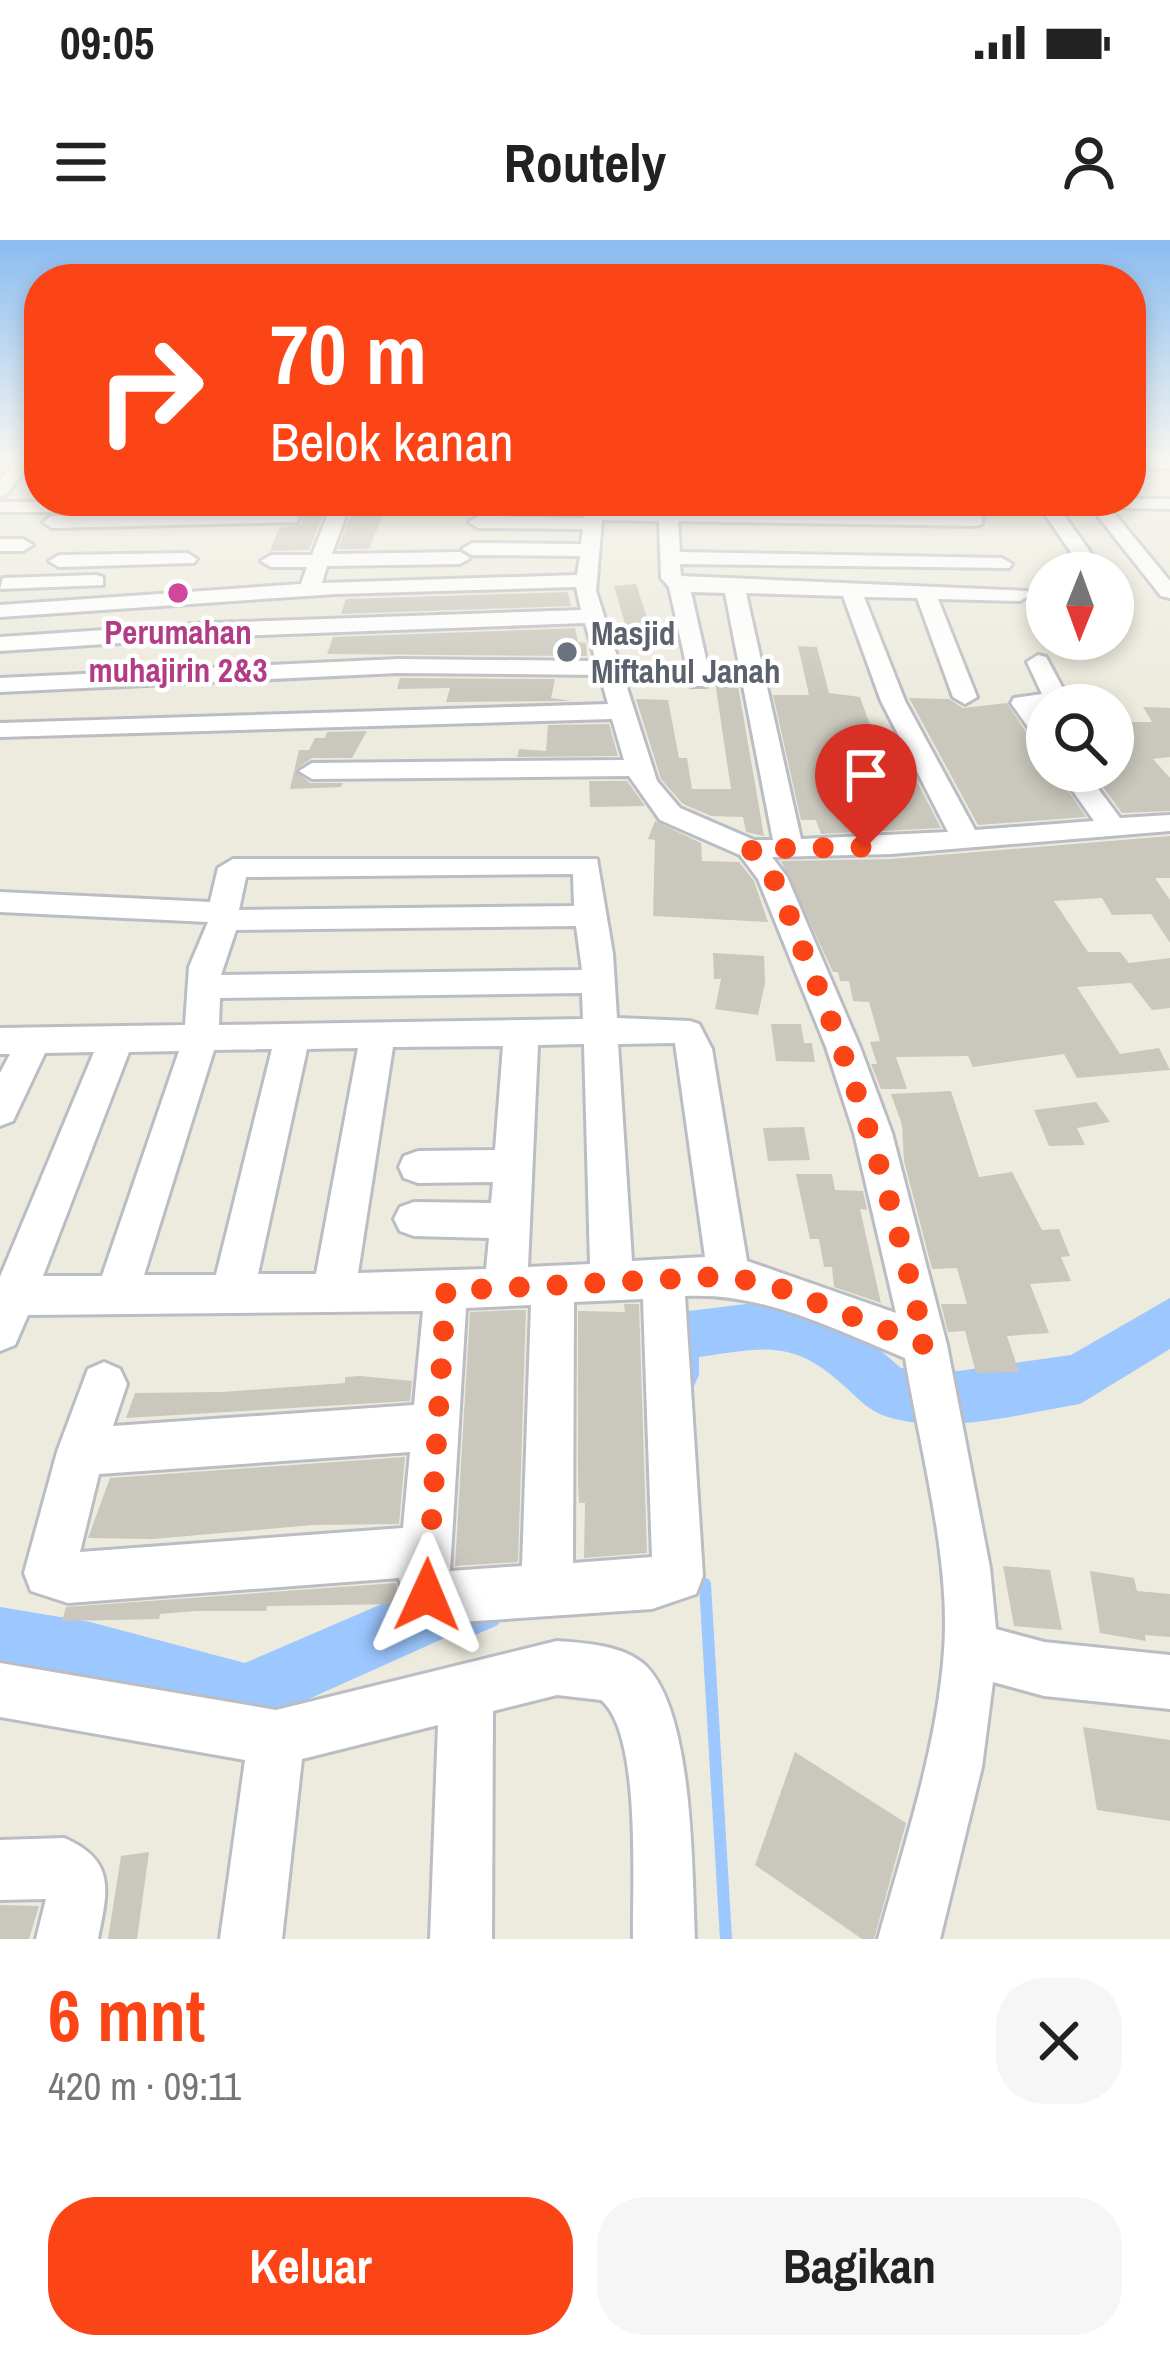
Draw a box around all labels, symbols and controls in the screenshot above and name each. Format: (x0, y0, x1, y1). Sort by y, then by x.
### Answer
text: 09:05 (60, 12, 154, 73)
text: Routely (504, 126, 666, 199)
icon: menu (48, 129, 114, 195)
icon: person (1056, 129, 1122, 195)
text: 70 m (270, 297, 427, 410)
icon: right (72, 312, 228, 468)
text: Belok kanan (270, 405, 514, 478)
north arrow (1026, 552, 1134, 660)
map controls (1026, 552, 1134, 792)
marker: Perumahan muhajirin 2&3 (165, 580, 191, 606)
place label: Perumahan muhajirin 2&3 (89, 610, 267, 692)
place label: Masjid Miftahul Janah (591, 611, 780, 693)
marker: Masjid Miftahul Janah (554, 639, 580, 665)
button: search (1026, 684, 1134, 792)
pin (815, 724, 917, 847)
icon: arrive (833, 742, 899, 808)
position arrow (364, 1532, 490, 1658)
text: 6 mnt (48, 1966, 205, 2063)
button: close (996, 1978, 1122, 2104)
text: 420 m · 09:11 (48, 2060, 241, 2112)
button: Keluar (48, 2197, 573, 2335)
button: Bagikan (597, 2197, 1122, 2335)

